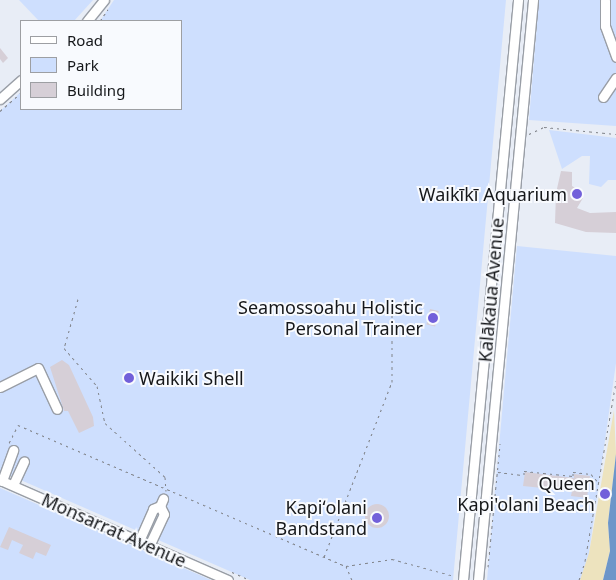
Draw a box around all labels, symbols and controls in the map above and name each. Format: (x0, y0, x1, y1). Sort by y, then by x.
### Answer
legend (20, 20, 182, 110)
text: Road (67, 30, 103, 50)
text: Park (67, 55, 99, 75)
text: Building (67, 80, 125, 100)
place label: Waikīkī Aquarium (419, 183, 567, 205)
marker: Waikīkī Aquarium (571, 188, 583, 200)
street label: Kalākaua Avenue (474, 217, 508, 363)
place label: Seamossoahu Holistic Personal Trainer (238, 297, 423, 340)
marker: Seamossoahu Holistic Personal Trainer (427, 312, 439, 324)
place label: Waikiki Shell (139, 367, 244, 389)
marker: Waikiki Shell (123, 372, 135, 384)
place label: Queen Kapi'olani Beach (457, 473, 595, 516)
street label: Monsarrat Avenue (38, 488, 190, 572)
marker: Queen Kapi'olani Beach (599, 488, 611, 500)
place label: Kapiʻolani Bandstand (276, 497, 367, 540)
marker: Kapiʻolani Bandstand (371, 512, 383, 524)

